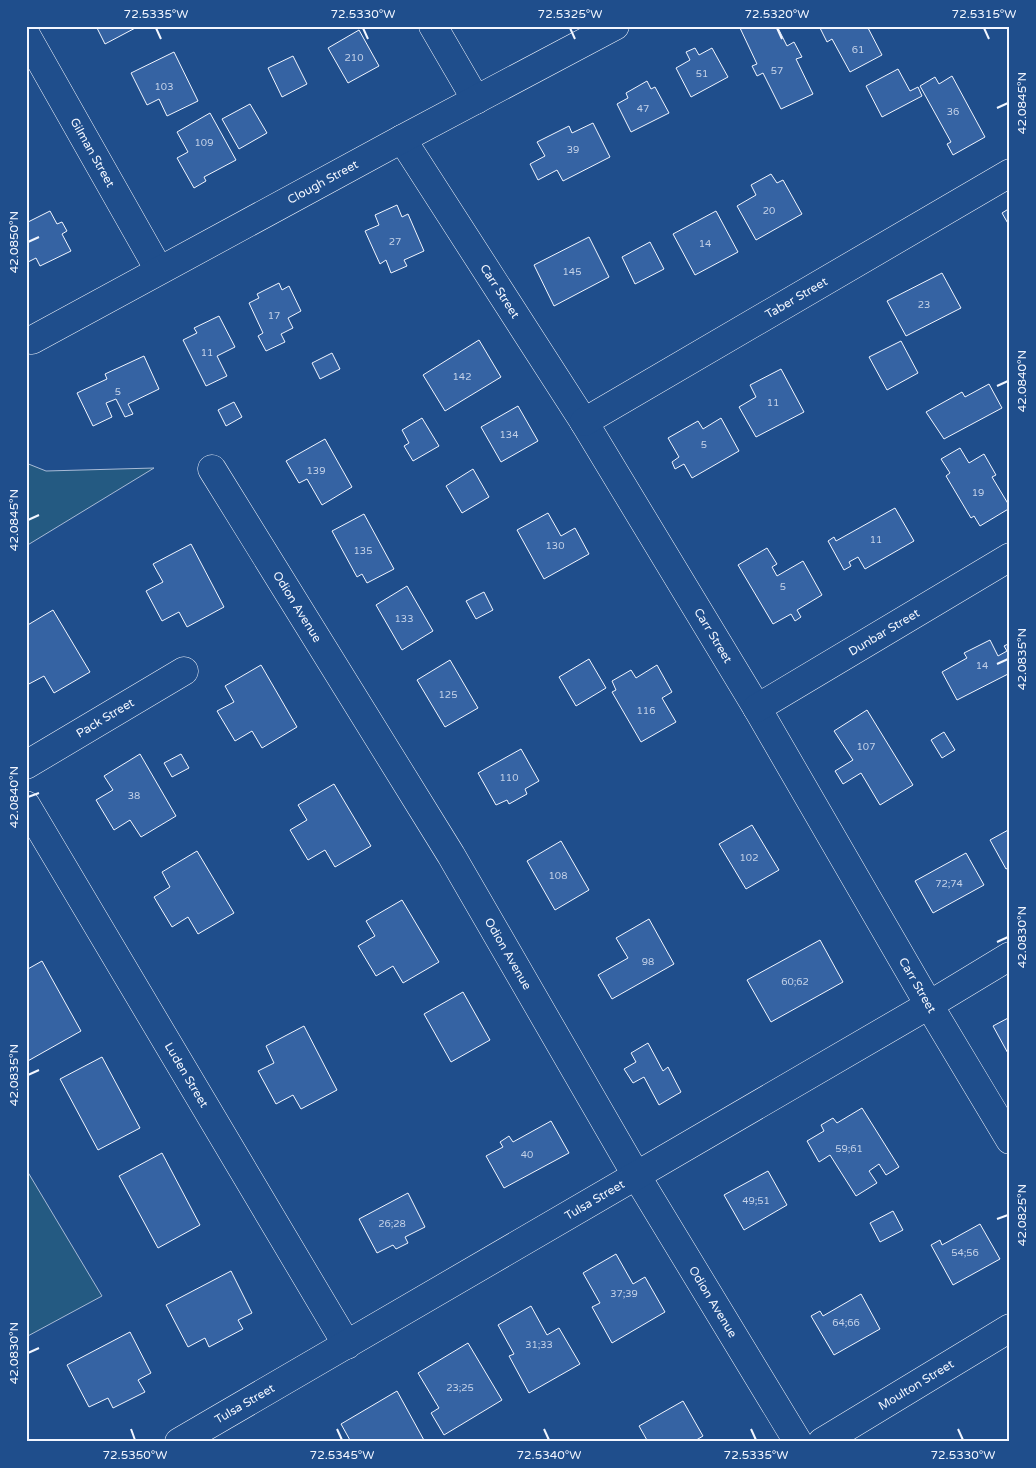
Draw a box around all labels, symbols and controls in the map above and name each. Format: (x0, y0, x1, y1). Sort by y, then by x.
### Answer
text: 72.5335°W (124, 7, 188, 21)
text: 72.5330°W (330, 7, 396, 21)
text: 72.5325°W (538, 7, 602, 21)
text: 72.5320°W (744, 7, 810, 21)
text: 72.5315°W (952, 7, 1016, 21)
house number: 61 (852, 44, 864, 56)
house number: 210 (345, 52, 363, 64)
house number: 57 (771, 65, 783, 77)
house number: 51 (696, 68, 708, 80)
text: 42.0845°N (1015, 72, 1029, 134)
house number: 103 (155, 81, 173, 93)
house number: 47 (637, 103, 649, 115)
house number: 36 (947, 106, 959, 118)
street label: Gilman Street (67, 115, 118, 190)
house number: 109 (195, 137, 213, 149)
house number: 39 (567, 144, 579, 156)
street label: Clough Street (285, 157, 361, 207)
house number: 20 (763, 205, 775, 217)
text: 42.0850°N (7, 211, 21, 273)
house number: 27 (389, 236, 401, 248)
house number: 14 (699, 238, 711, 250)
street label: Carr Street (477, 261, 523, 321)
house number: 145 (563, 266, 581, 278)
street label: Taber Street (763, 274, 830, 321)
house number: 23 (918, 299, 930, 311)
house number: 17 (268, 310, 280, 322)
house number: 11 (201, 347, 213, 359)
text: 42.0840°N (1015, 350, 1029, 412)
house number: 142 (453, 371, 471, 383)
house number: 5 (115, 386, 121, 398)
house number: 11 (767, 397, 779, 409)
house number: 134 (500, 429, 518, 441)
house number: 5 (701, 439, 707, 451)
house number: 139 (307, 465, 325, 477)
house number: 19 (972, 487, 984, 499)
text: 42.0845°N (7, 489, 21, 551)
house number: 11 (870, 534, 882, 546)
house number: 130 (546, 540, 564, 552)
house number: 135 (354, 545, 372, 557)
street label: Odion Avenue (270, 569, 325, 645)
house number: 5 (780, 581, 786, 593)
street label: Carr Street (691, 605, 735, 666)
street label: Dunbar Street (846, 605, 922, 659)
house number: 133 (395, 613, 413, 625)
text: 42.0835°N (1015, 628, 1029, 690)
house number: 14 (976, 660, 988, 672)
house number: 125 (439, 689, 457, 701)
street label: Pack Street (74, 695, 137, 741)
house number: 116 (637, 705, 655, 717)
house number: 107 (857, 741, 875, 753)
text: 42.0840°N (7, 766, 21, 828)
house number: 110 (500, 772, 518, 784)
house number: 38 (128, 790, 140, 802)
house number: 102 (740, 852, 758, 864)
house number: 108 (549, 870, 567, 882)
house number: 72;74 (935, 878, 963, 890)
text: 42.0830°N (1015, 906, 1029, 968)
street label: Odion Avenue (482, 915, 534, 992)
street label: Carr Street (896, 955, 939, 1016)
house number: 98 (642, 956, 654, 968)
house number: 60;62 (781, 976, 809, 988)
street label: Luden Street (162, 1040, 211, 1110)
text: 42.0835°N (7, 1044, 21, 1106)
house number: 59;61 (835, 1143, 863, 1155)
house number: 40 (521, 1149, 533, 1161)
street label: Tulsa Street (562, 1177, 627, 1223)
text: 42.0825°N (1015, 1184, 1029, 1246)
house number: 49;51 (742, 1195, 770, 1207)
house number: 26;28 (378, 1218, 406, 1230)
house number: 54;56 (951, 1247, 979, 1259)
street label: Odion Avenue (686, 1264, 740, 1340)
house number: 37;39 (610, 1288, 638, 1300)
house number: 64;66 (832, 1317, 860, 1329)
text: 42.0830°N (7, 1322, 21, 1384)
house number: 31;33 (525, 1339, 553, 1351)
street label: Moulton Street (876, 1357, 957, 1413)
street label: Tulsa Street (212, 1381, 277, 1427)
house number: 23;25 (446, 1382, 474, 1394)
text: 72.5350°W (102, 1448, 168, 1462)
text: 72.5345°W (310, 1448, 374, 1462)
text: 72.5340°W (516, 1448, 582, 1462)
text: 72.5335°W (724, 1448, 788, 1462)
text: 72.5330°W (930, 1448, 996, 1462)

